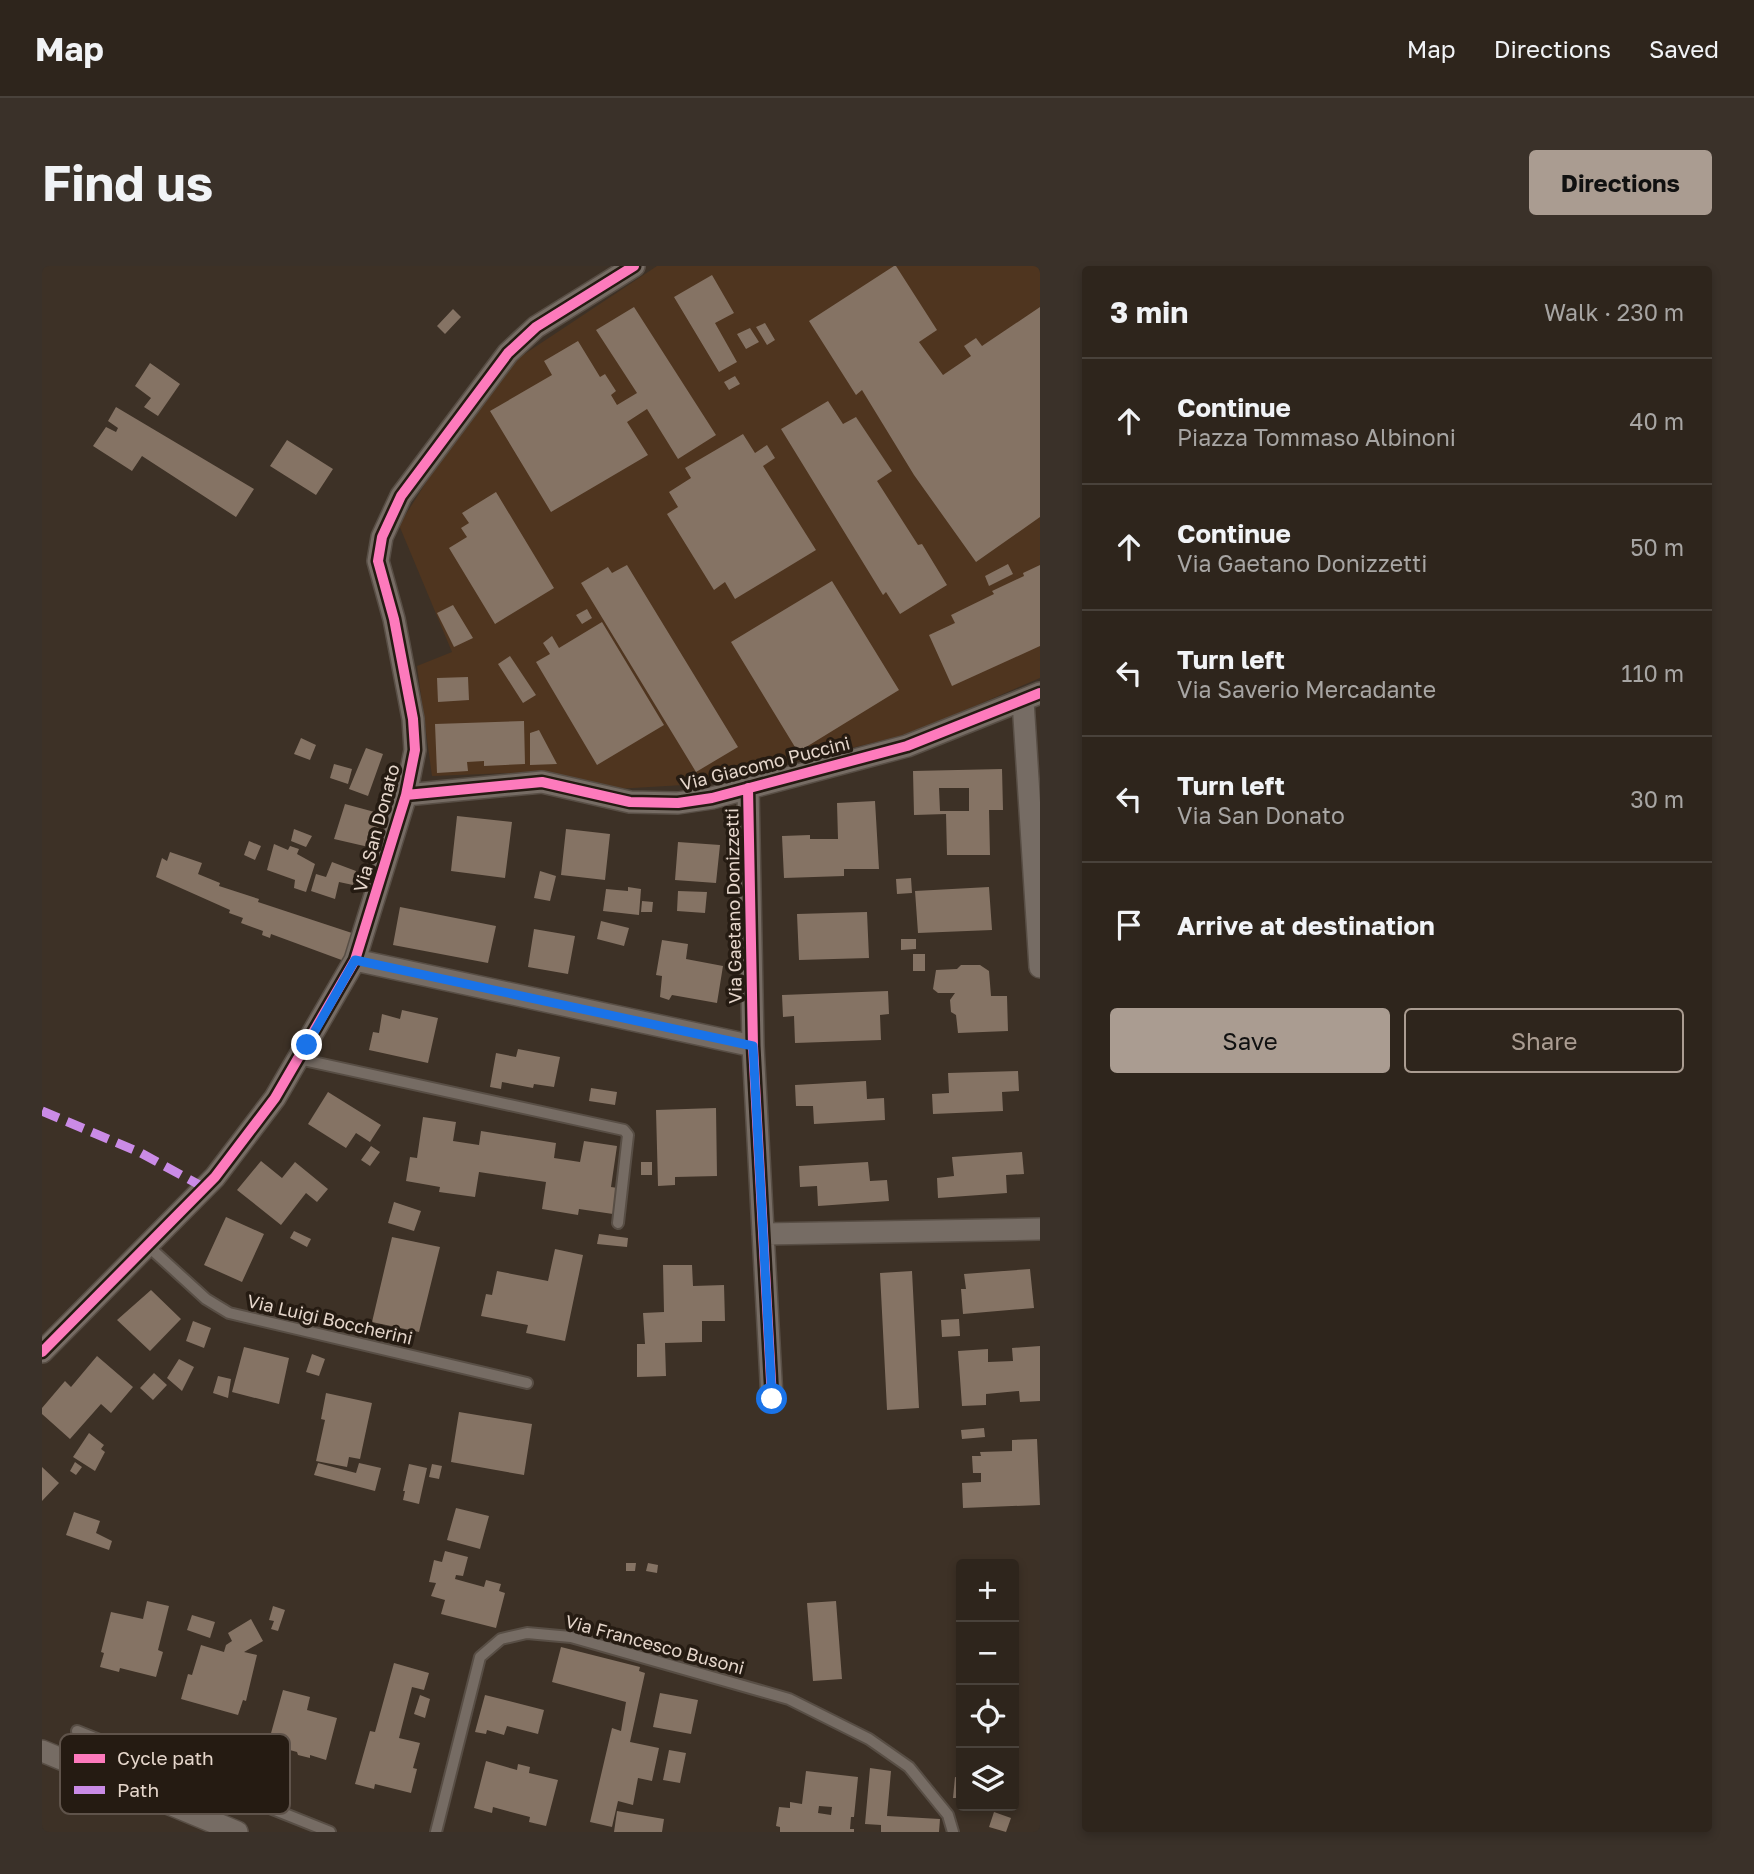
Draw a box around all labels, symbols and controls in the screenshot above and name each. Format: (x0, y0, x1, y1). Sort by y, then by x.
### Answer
text: Map (35, 29, 104, 68)
text: Map (1407, 34, 1456, 63)
text: Directions (1494, 34, 1611, 63)
text: Saved (1649, 34, 1719, 63)
button: Directions (1529, 150, 1712, 215)
text: Find us (42, 153, 213, 212)
text: 3 min (1110, 294, 1188, 330)
text: Walk · 230 m (1544, 298, 1684, 326)
text: Continue (1177, 392, 1291, 423)
icon: ahead (1110, 402, 1148, 440)
text: 40 m (1630, 407, 1684, 435)
text: Piazza Tommaso Albinoni (1177, 423, 1456, 451)
text: Continue (1177, 518, 1291, 549)
icon: ahead (1110, 528, 1148, 566)
text: 50 m (1630, 533, 1684, 561)
text: Via Gaetano Donizzetti (1177, 549, 1427, 577)
text: Turn left (1177, 644, 1285, 675)
icon: left (1110, 654, 1148, 692)
text: 110 m (1621, 659, 1684, 687)
text: Via Saverio Mercadante (1177, 675, 1436, 703)
street label: Via Giacomo Puccini (678, 731, 852, 795)
street label: Via San Donato (348, 762, 404, 894)
text: Turn left (1177, 770, 1285, 801)
icon: left (1110, 780, 1148, 818)
text: 30 m (1630, 785, 1684, 813)
text: Via San Donato (1177, 801, 1345, 829)
street label: Via Gaetano Donizzetti (720, 808, 746, 1004)
icon: arrive (1110, 906, 1148, 944)
text: Arrive at destination (1177, 910, 1435, 941)
button: Save (1110, 1008, 1390, 1073)
button: Share (1404, 1008, 1684, 1073)
route end (291, 1029, 322, 1060)
street label: Via Luigi Boccherini (245, 1289, 415, 1349)
route start (756, 1383, 787, 1414)
map controls (956, 1559, 1019, 1811)
button: + (956, 1559, 1019, 1622)
street label: Via Francesco Busoni (563, 1610, 747, 1678)
button: − (956, 1622, 1019, 1685)
button: locate (956, 1685, 1019, 1748)
legend (60, 1734, 290, 1814)
text: Cycle path (117, 1746, 214, 1769)
button: layers (956, 1748, 1019, 1811)
text: Path (117, 1778, 159, 1801)

